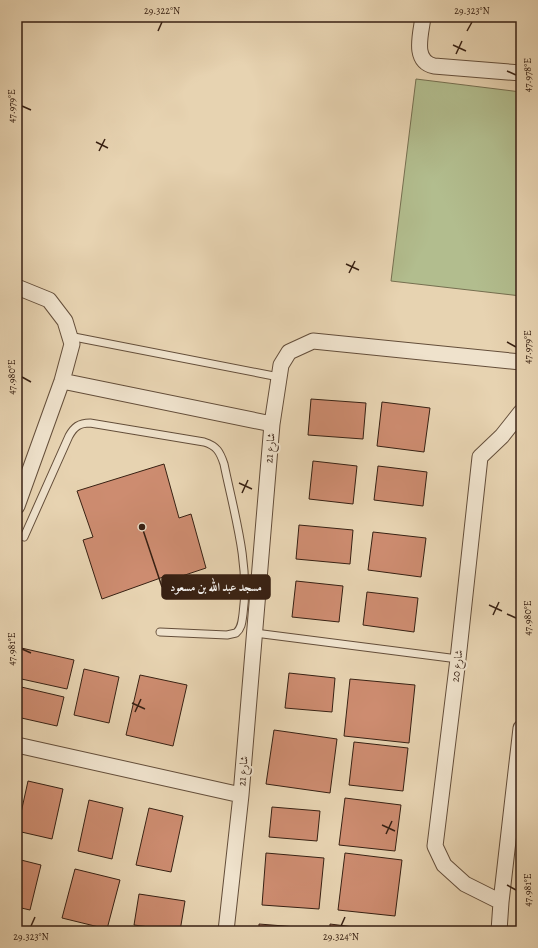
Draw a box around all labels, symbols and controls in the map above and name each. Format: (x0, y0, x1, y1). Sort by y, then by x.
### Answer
text: 29.322°N (144, 4, 180, 17)
text: 29.323°N (454, 4, 490, 17)
text: 47.978°E (521, 58, 534, 92)
text: 47.979°E (5, 89, 18, 123)
text: 47.979°E (521, 330, 534, 364)
text: 47.980°E (5, 359, 18, 395)
street label: شارع 21 (261, 432, 281, 464)
callout: مسجد عبد الله بن مسعود (162, 575, 270, 599)
text: مسجد عبد الله بن مسعود (170, 577, 262, 595)
text: 47.980°E (521, 600, 534, 636)
text: 47.981°E (5, 632, 18, 666)
street label: شارع 20 (448, 649, 468, 683)
street label: شارع 21 (234, 755, 254, 787)
text: 47.981°E (521, 873, 534, 907)
text: 29.323°N (13, 930, 49, 943)
text: 29.324°N (323, 930, 359, 943)

